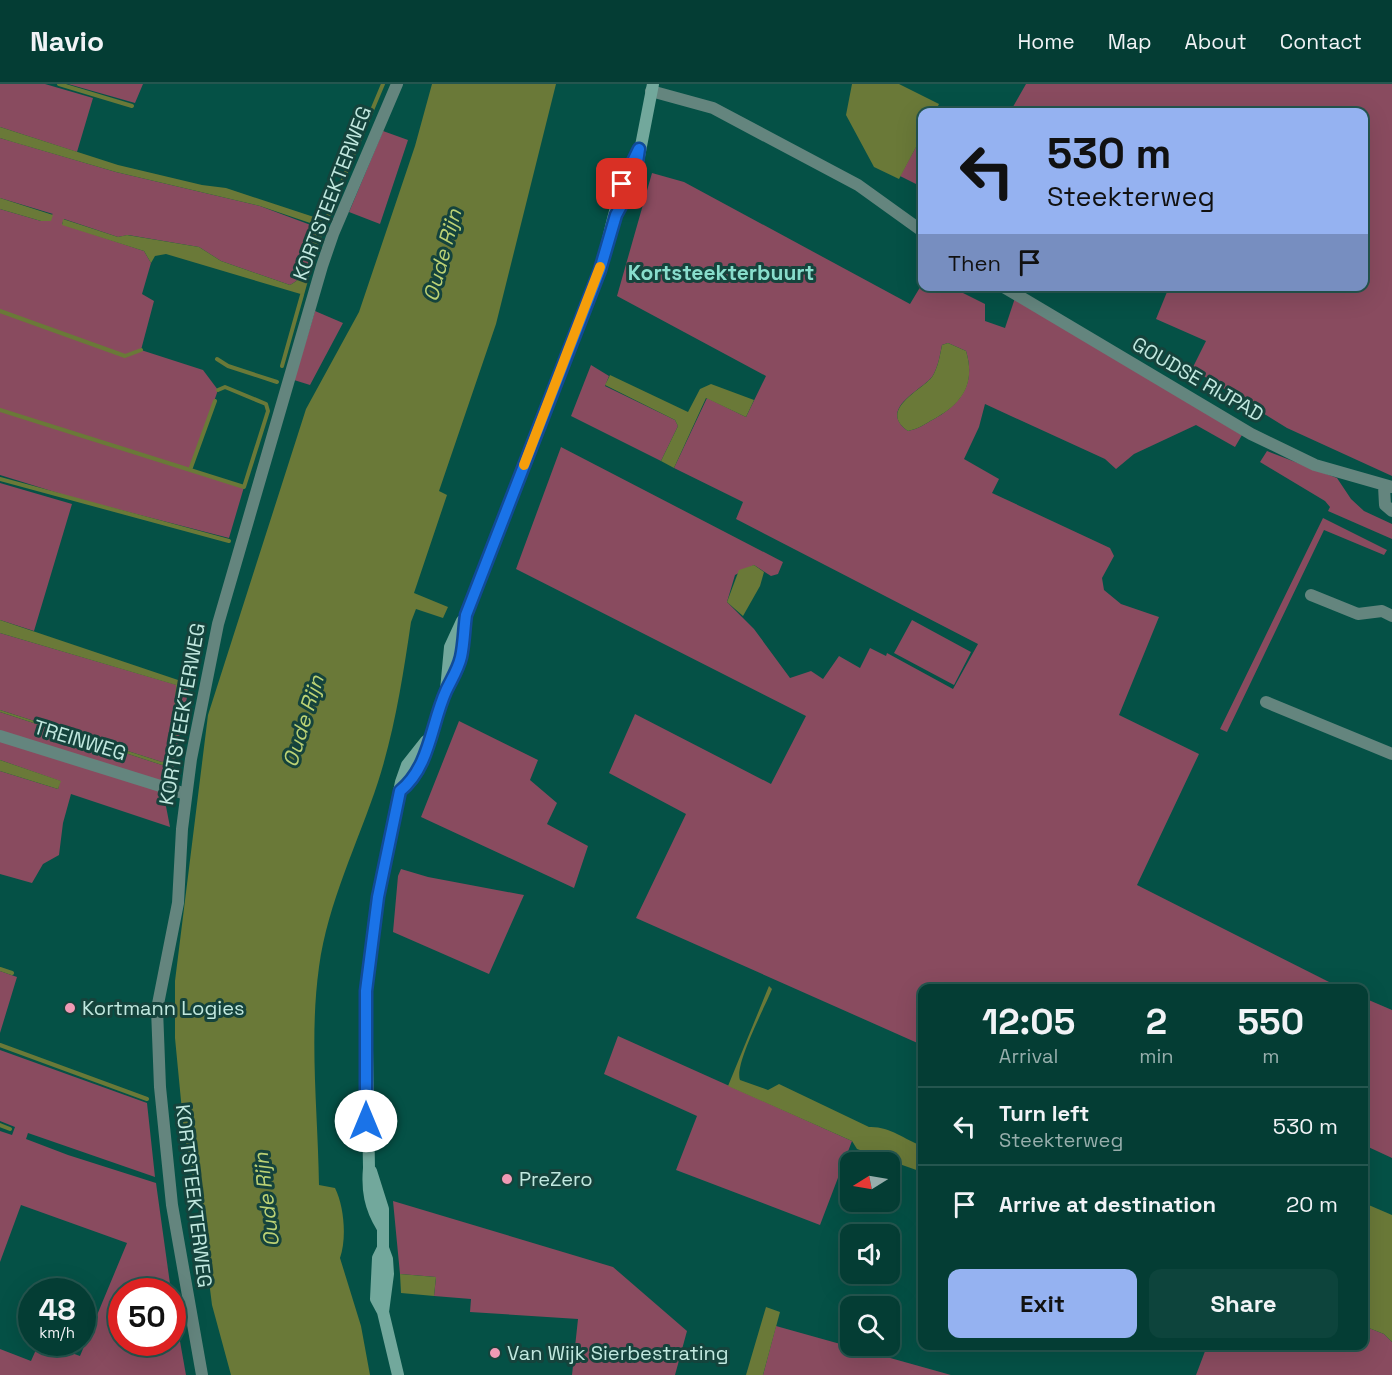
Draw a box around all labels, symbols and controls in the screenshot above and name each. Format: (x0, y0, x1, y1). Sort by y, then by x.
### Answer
text: Navio (30, 23, 104, 59)
text: Home (1017, 28, 1075, 55)
text: Map (1108, 28, 1152, 55)
text: About (1185, 28, 1247, 55)
text: Contact (1280, 28, 1362, 55)
street label: KORTSTEEKTERWEG (287, 102, 377, 284)
text: 530 m (1047, 127, 1172, 180)
icon: left (948, 132, 1026, 210)
pin (596, 158, 647, 209)
icon: arrive (605, 167, 638, 200)
text: Steekterweg (1047, 179, 1215, 214)
water label: Oude Rijn (417, 205, 468, 304)
icon: arrive (1013, 246, 1046, 279)
text: Then (948, 249, 1001, 277)
district label: Kortsteekterbuurt (628, 259, 814, 286)
street label: GOUDSE RIJPAD (1127, 331, 1269, 427)
street label: KORTSTEEKTERWEG (153, 621, 211, 807)
water label: Oude Rijn (276, 671, 330, 770)
street label: TREINWEG (30, 714, 130, 766)
place label: Kortmann Logies (82, 995, 245, 1021)
text: 12:05 (982, 999, 1075, 1045)
text: 2 (1146, 999, 1167, 1045)
text: 550 (1238, 999, 1304, 1045)
marker: Kortmann Logies (63, 1001, 77, 1015)
text: Arrival (999, 1043, 1058, 1069)
text: min (1139, 1043, 1174, 1069)
text: m (1262, 1043, 1279, 1069)
position arrow (334, 1089, 398, 1153)
text: Turn left (999, 1099, 1089, 1127)
street label: KORTSTEEKTERWEG (170, 1103, 218, 1289)
icon: left (948, 1110, 981, 1143)
text: 530 m (1273, 1112, 1338, 1140)
text: Steekterweg (999, 1127, 1123, 1153)
water label: Oude Rijn (247, 1150, 285, 1249)
north arrow (840, 1152, 900, 1212)
map controls (840, 1152, 900, 1356)
place label: PreZero (519, 1166, 593, 1192)
marker: PreZero (500, 1172, 514, 1186)
icon: arrive (948, 1188, 981, 1221)
text: Arrive at destination (999, 1190, 1216, 1218)
text: 20 m (1286, 1190, 1338, 1218)
button: sound (840, 1224, 900, 1284)
button: Exit (948, 1269, 1137, 1338)
button: Share (1149, 1269, 1338, 1338)
speed limit sign: 50 (108, 1278, 186, 1356)
text: 48 (38, 1290, 76, 1329)
button: search (840, 1296, 900, 1356)
text: km/h (39, 1323, 75, 1342)
place label: Van Wijk Sierbestrating (507, 1340, 729, 1366)
marker: Van Wijk Sierbestrating (488, 1346, 502, 1360)

